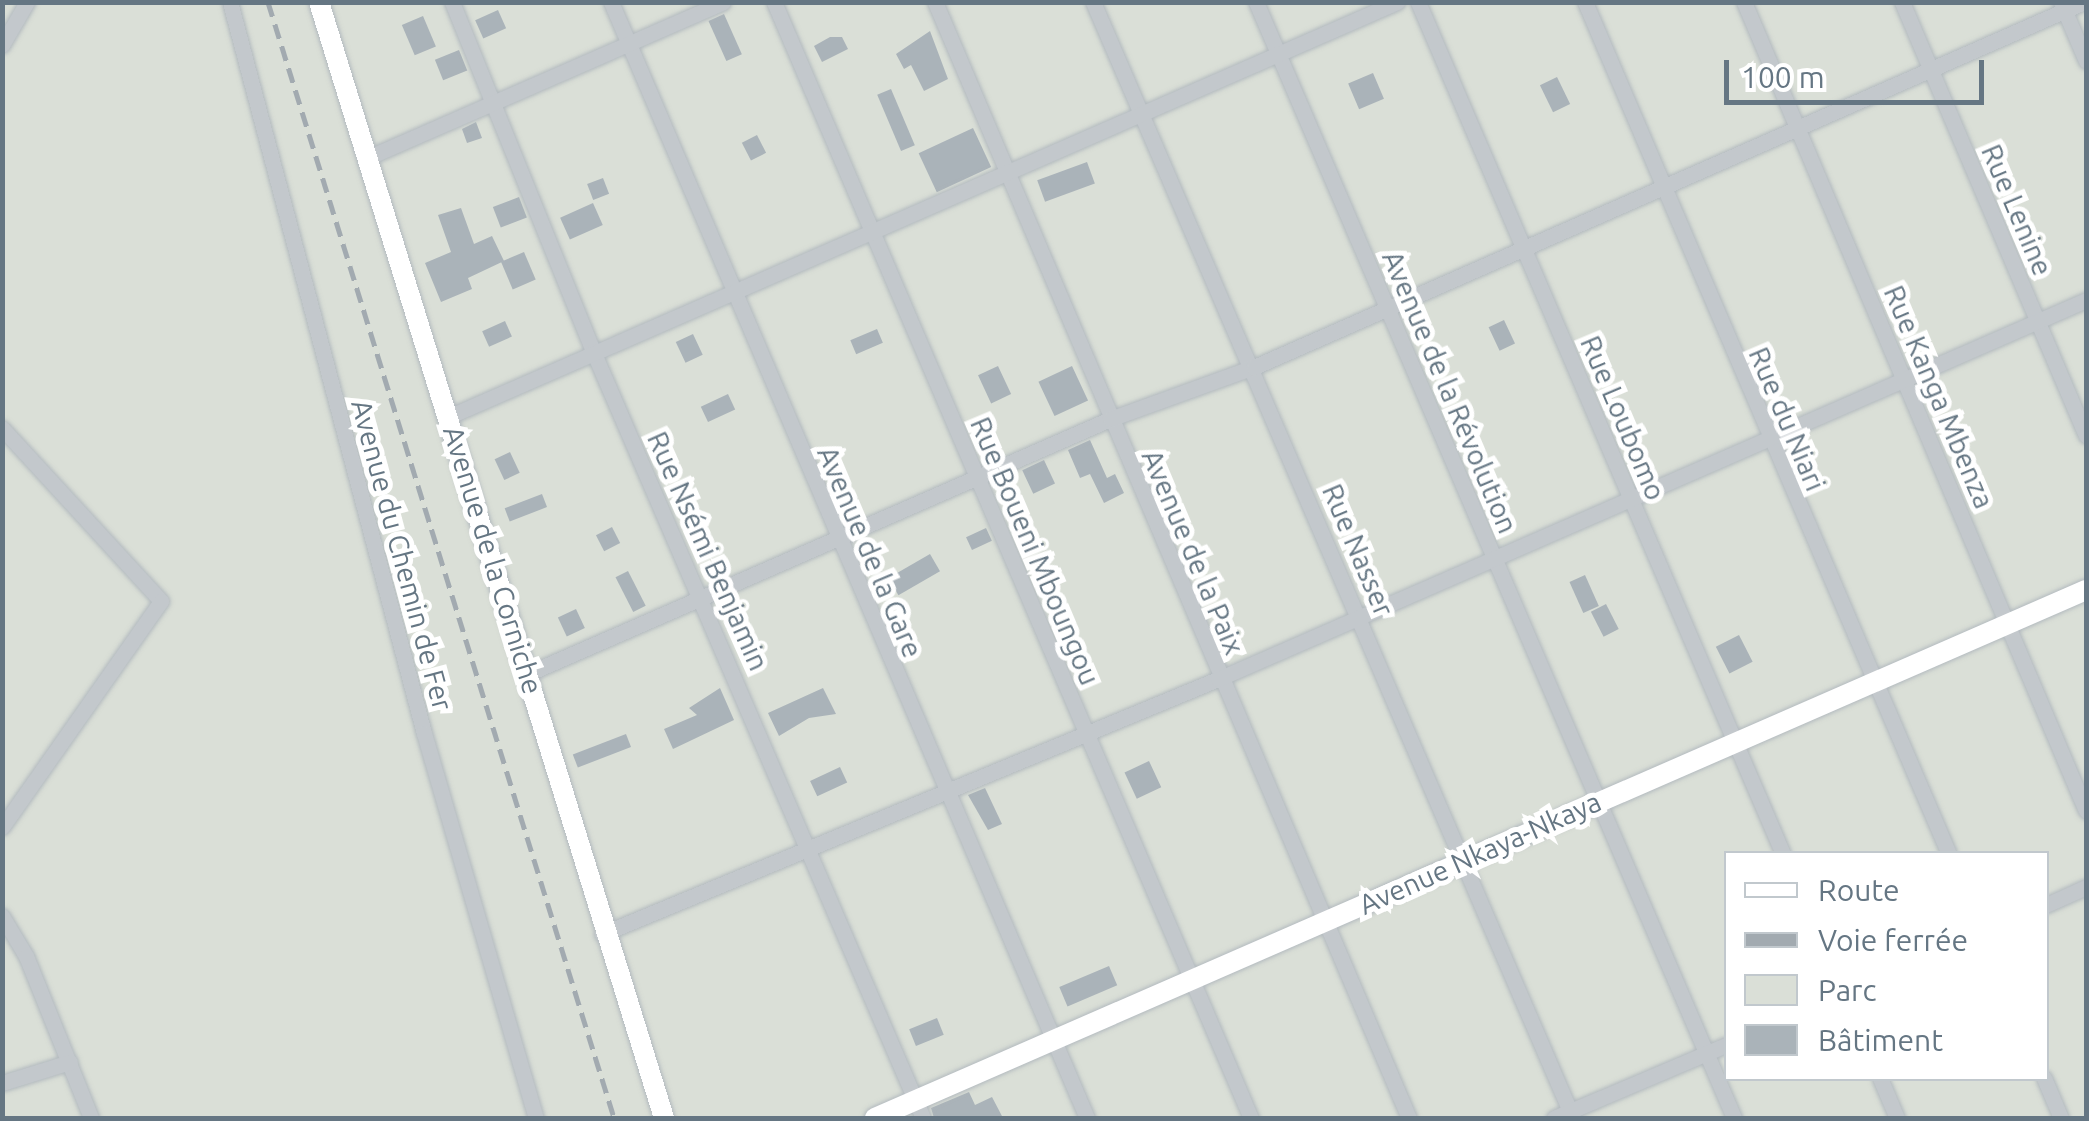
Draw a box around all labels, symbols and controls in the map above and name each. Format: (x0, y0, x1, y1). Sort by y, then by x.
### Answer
scale bar (1729, 40, 1989, 102)
text: 100 m (1741, 60, 1825, 94)
street label: Rue Lenine (1974, 139, 2060, 281)
street label: Avenue de la Révolution (1375, 246, 1525, 538)
street label: Rue Kanga Mbenza (1877, 280, 2001, 514)
street label: Rue Loubomo (1573, 331, 1673, 505)
street label: Rue du Niari (1742, 342, 1832, 496)
street label: Avenue du Chemin de Fer (344, 396, 460, 714)
street label: Rue Boueni Mboungou (963, 412, 1107, 690)
street label: Avenue de la Corniche (436, 422, 550, 698)
street label: Rue Nsémi Benjamin (640, 426, 776, 676)
street label: Avenue de la Gare (810, 441, 930, 663)
street label: Avenue de la Paix (1135, 445, 1251, 659)
street label: Rue Nasser (1315, 479, 1401, 621)
street label: Avenue Nkaya-Nkaya (1354, 784, 1606, 922)
legend (1724, 851, 2049, 1081)
text: Route (1818, 873, 1900, 907)
text: Voie ferrée (1818, 923, 1968, 957)
text: Parc (1818, 973, 1876, 1007)
text: Bâtiment (1818, 1023, 1943, 1057)

